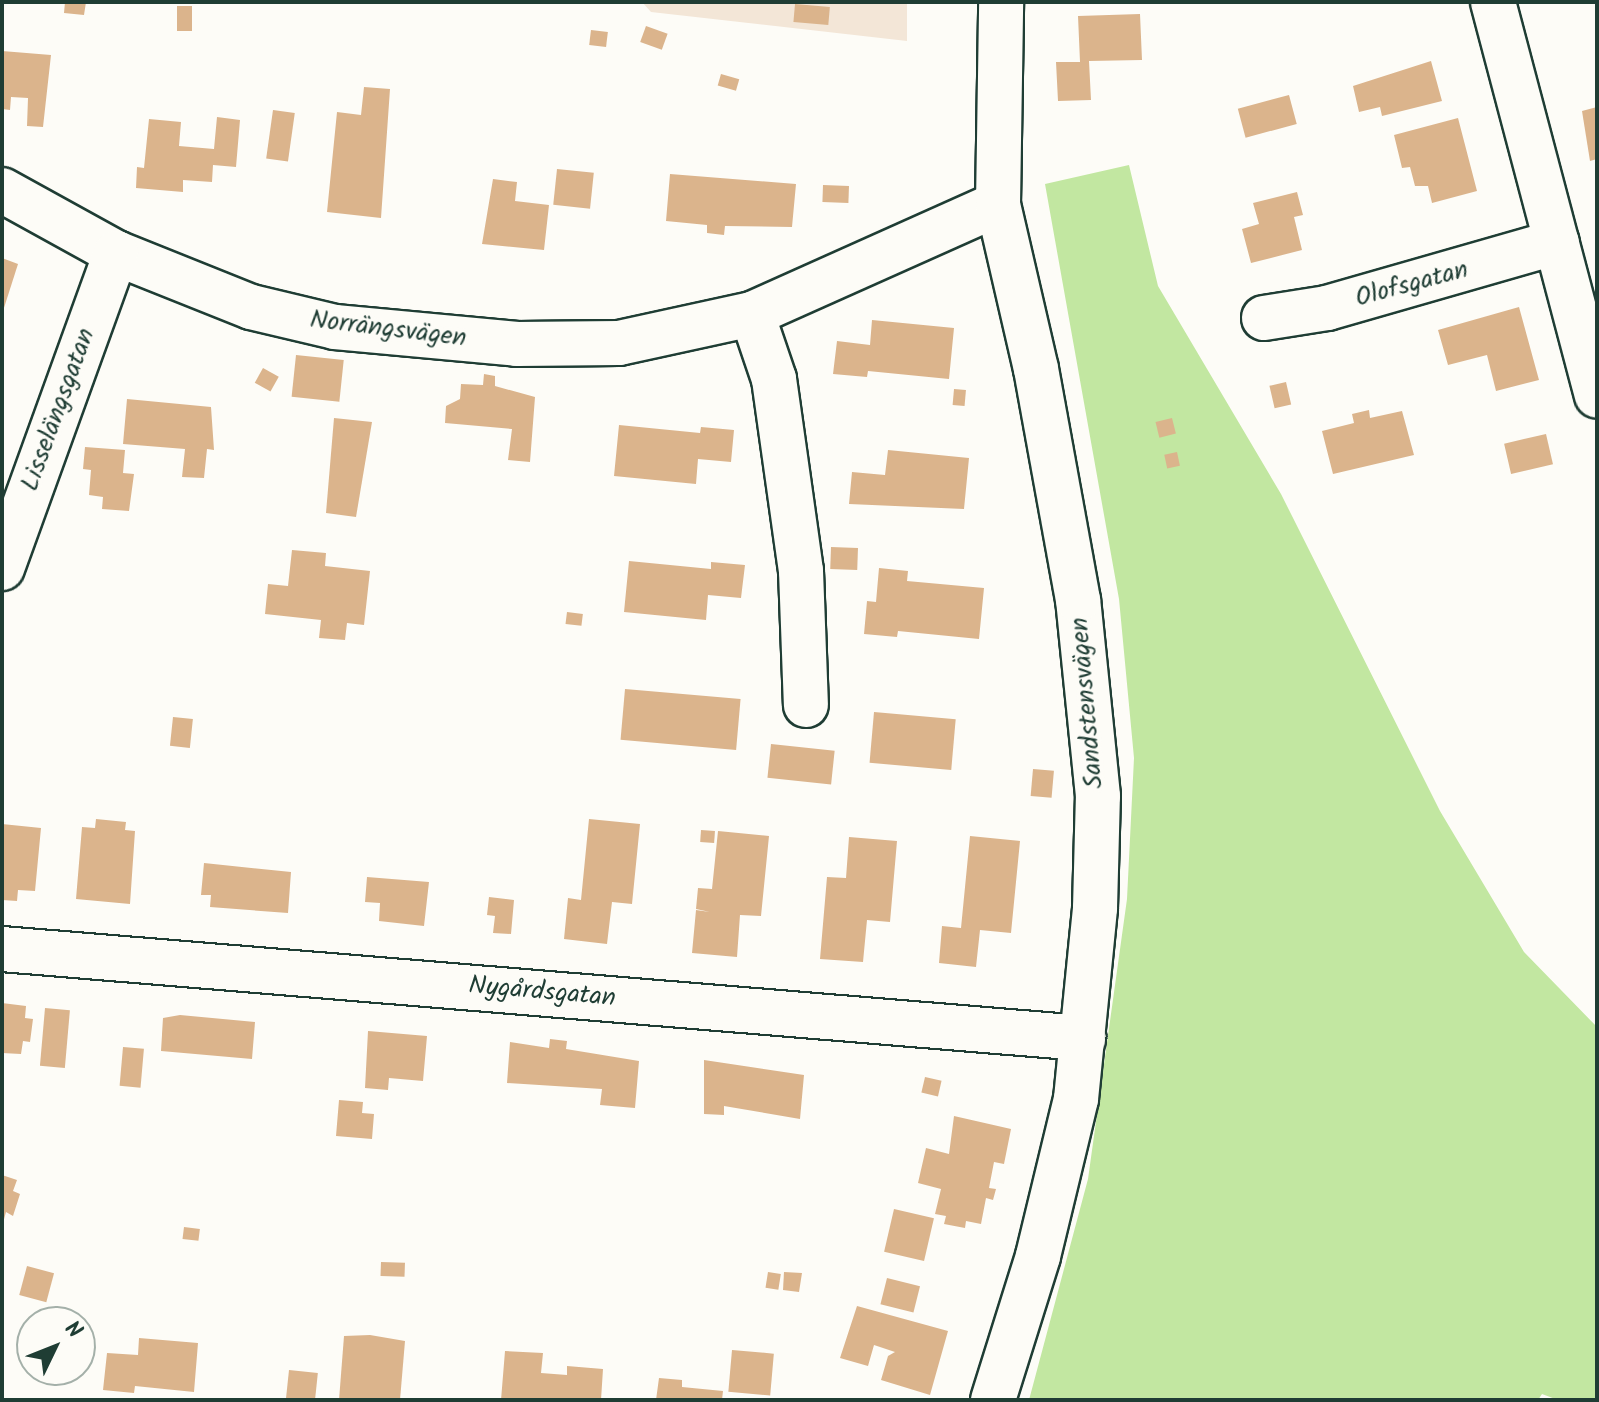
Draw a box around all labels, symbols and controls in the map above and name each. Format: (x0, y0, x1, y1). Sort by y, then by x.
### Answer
street label: Olofsgatan (1352, 255, 1472, 315)
street label: Norrängsvägen (308, 305, 468, 355)
street label: Lisselängsgatan (15, 324, 103, 496)
street label: Sandstensvägen (1065, 616, 1111, 790)
street label: Nygårdsgatan (467, 971, 617, 1015)
north arrow (16, 1306, 96, 1386)
text: N (55, 1314, 90, 1348)

